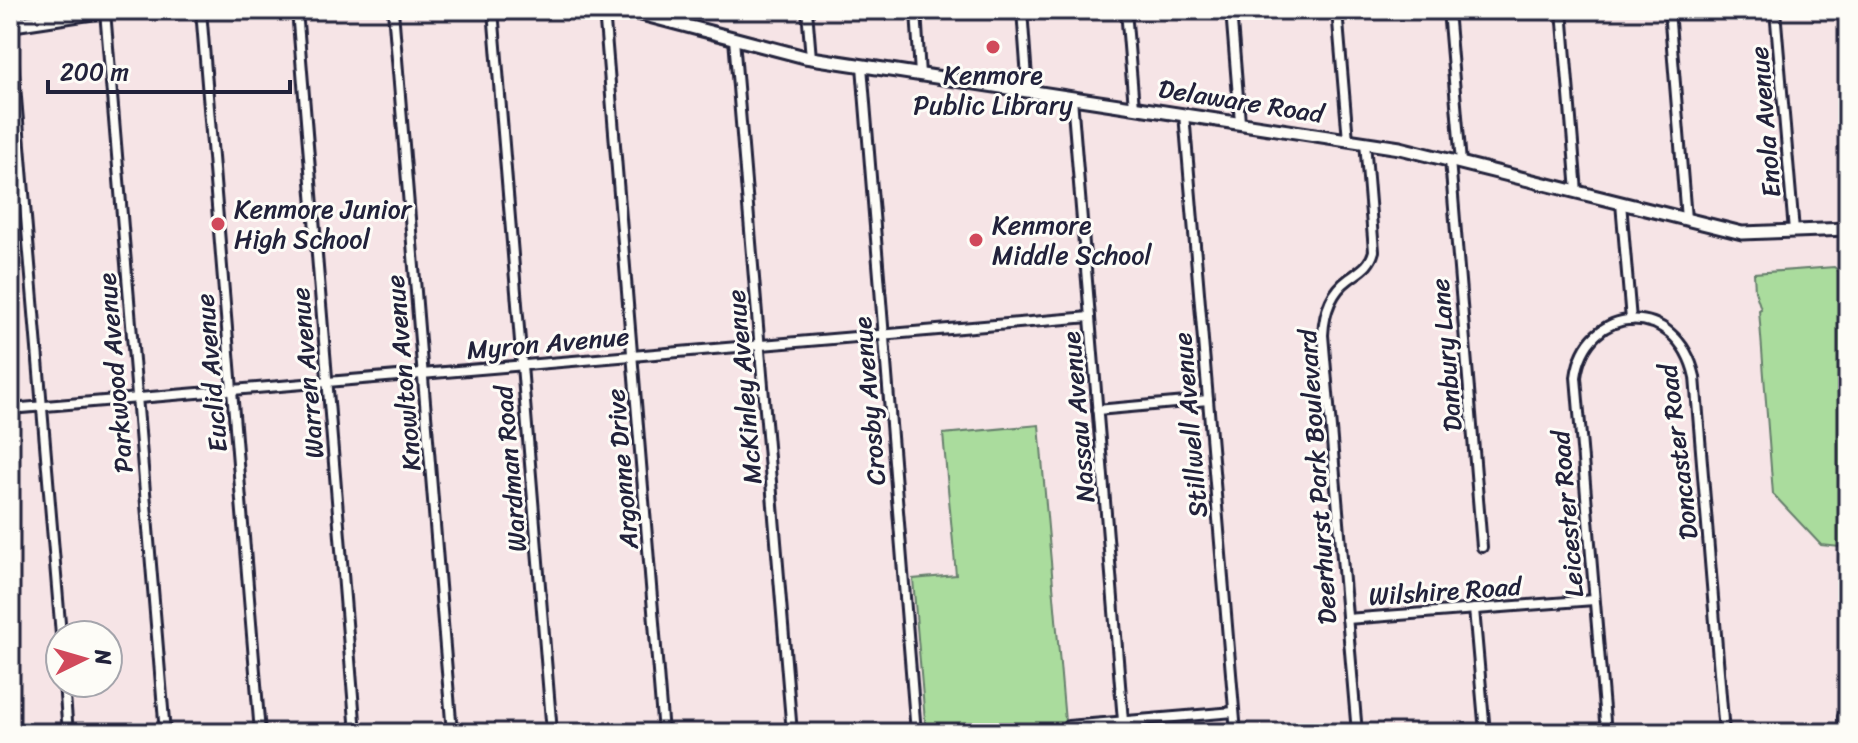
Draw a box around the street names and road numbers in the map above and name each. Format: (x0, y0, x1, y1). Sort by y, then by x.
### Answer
street label: Enola Avenue (1735, 44, 1795, 200)
street label: Delaware Road (1155, 65, 1329, 137)
street label: Parkwood Avenue (83, 270, 147, 475)
street label: Knowlton Avenue (372, 273, 434, 473)
street label: Danbury Lane (1416, 276, 1476, 434)
street label: Warren Avenue (277, 285, 337, 461)
street label: McKinley Avenue (713, 288, 775, 486)
street label: Euclid Avenue (181, 292, 241, 454)
street label: Myron Avenue (465, 313, 631, 373)
street label: Crosby Avenue (839, 314, 899, 487)
street label: Deerhurst Park Boulevard (1284, 326, 1350, 626)
street label: Nassau Avenue (1048, 329, 1108, 505)
street label: Stillwell Avenue (1159, 331, 1221, 519)
street label: Doncaster Road (1644, 359, 1712, 542)
street label: Wardman Road (480, 382, 540, 554)
street label: Argonne Drive (592, 387, 652, 552)
street label: Leicester Road (1537, 427, 1597, 599)
street label: Wilshire Road (1367, 563, 1525, 619)

